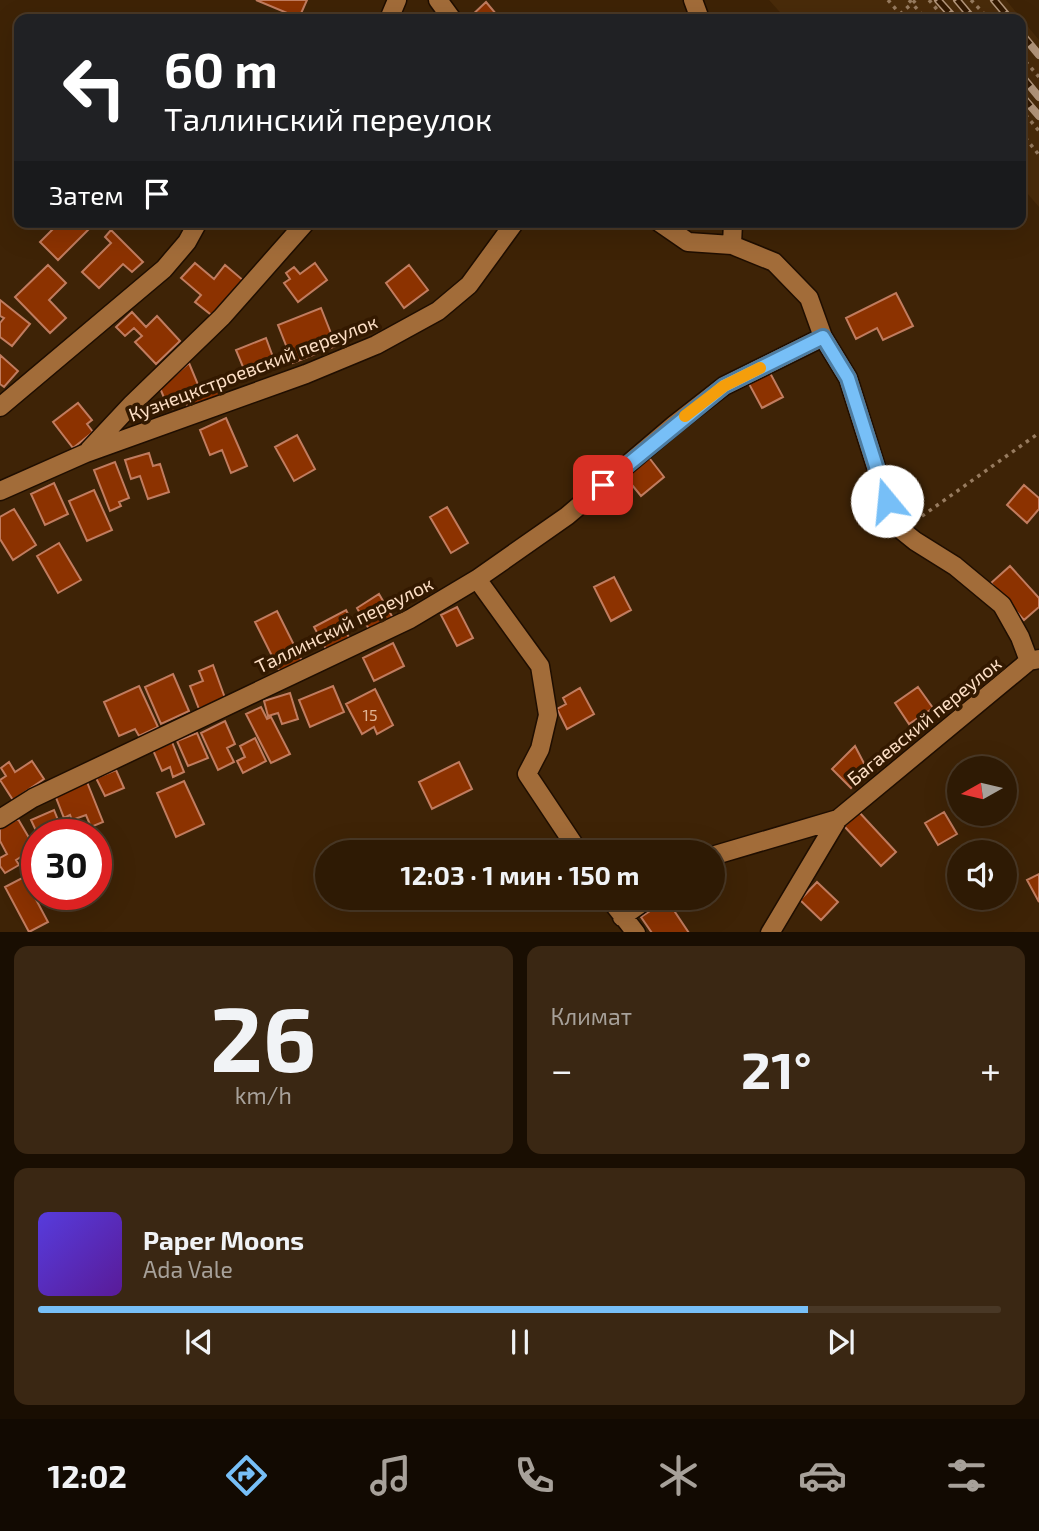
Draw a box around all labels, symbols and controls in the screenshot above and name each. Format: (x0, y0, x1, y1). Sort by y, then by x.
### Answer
text: 60 m (164, 39, 278, 98)
icon: left (49, 42, 140, 133)
text: Таллинский переулок (164, 99, 492, 137)
icon: arrive (138, 175, 176, 213)
text: Затем (49, 179, 124, 210)
street label: Кузнецкстроевский переулок (125, 309, 381, 427)
pin (573, 455, 633, 515)
position arrow (850, 464, 924, 538)
icon: arrive (584, 466, 622, 504)
street label: Таллинский переулок (251, 572, 437, 678)
street label: Багаевский переулок (842, 651, 1006, 791)
house number: 15 (363, 705, 377, 724)
north arrow (947, 756, 1017, 826)
map controls (947, 756, 1017, 910)
speed limit sign: 30 (21, 819, 112, 910)
button: sound (947, 840, 1017, 910)
text: 12:03 · 1 мин · 150 m (400, 859, 640, 890)
text: 26 (210, 981, 317, 1090)
text: Климат (551, 1002, 632, 1030)
text: 21° (741, 1037, 812, 1099)
text: − (551, 1046, 573, 1092)
text: + (980, 1046, 1001, 1092)
text: km/h (235, 1081, 292, 1109)
text: Paper Moons (143, 1224, 304, 1255)
text: Ada Vale (143, 1255, 233, 1283)
icon: previous (180, 1323, 218, 1361)
icon: pause (501, 1323, 539, 1361)
icon: next (822, 1323, 860, 1361)
icon: directions (222, 1451, 271, 1500)
icon: music (366, 1451, 415, 1500)
icon: phone (510, 1451, 559, 1500)
icon: climate (654, 1451, 703, 1500)
icon: car (798, 1451, 847, 1500)
icon: filters (942, 1451, 991, 1500)
text: 12:02 (48, 1456, 127, 1494)

